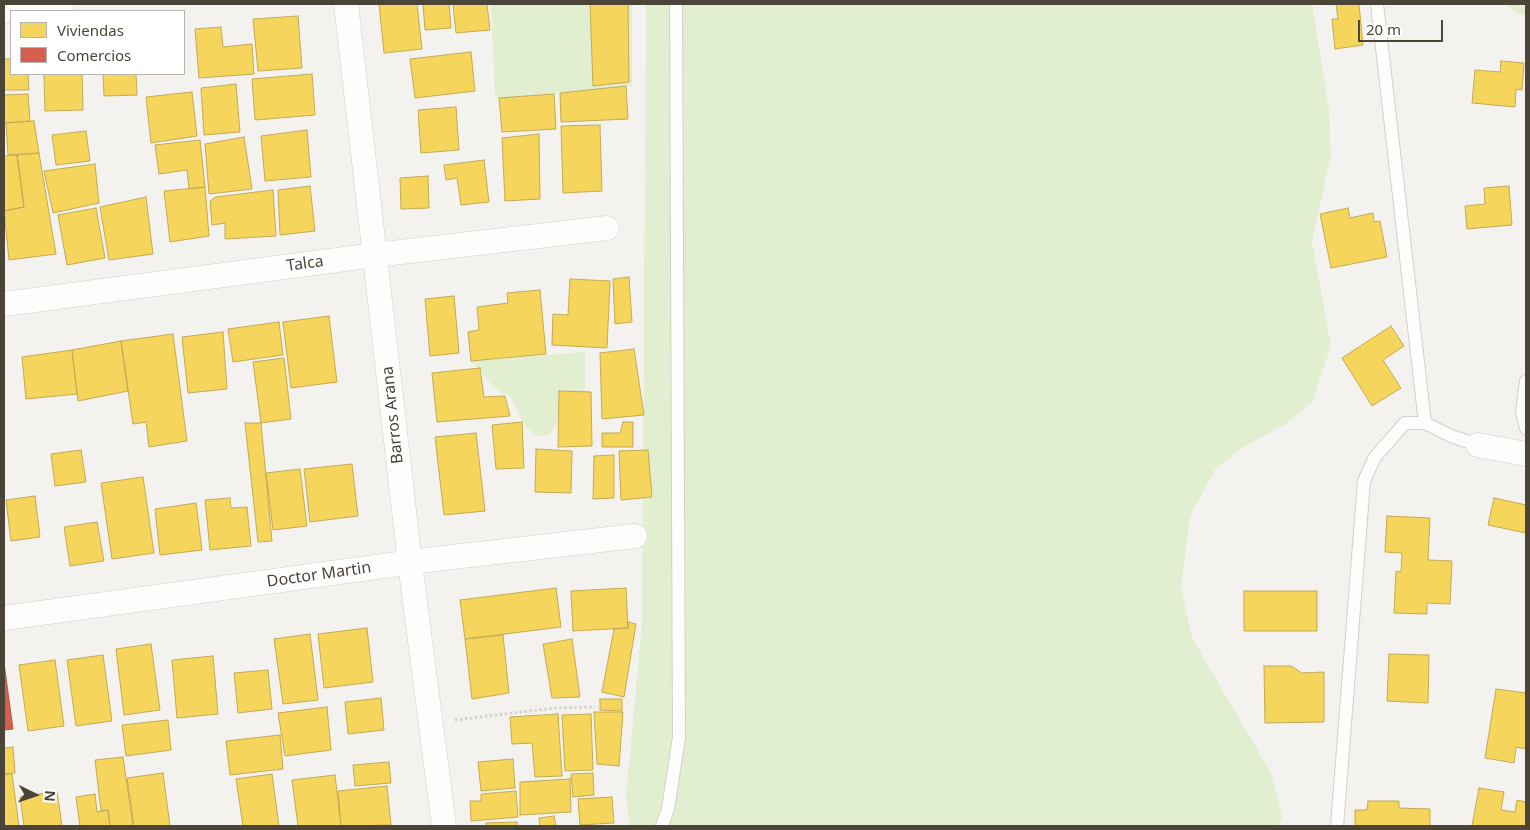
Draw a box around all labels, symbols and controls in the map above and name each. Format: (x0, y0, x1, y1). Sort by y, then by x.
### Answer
legend (10, 10, 185, 75)
scale bar (1360, 10, 1445, 42)
text: 20 m (1366, 19, 1401, 39)
text: Viviendas (57, 20, 124, 40)
text: Comercios (57, 45, 131, 65)
street label: Talca (285, 252, 325, 276)
street label: Barros Arana (378, 365, 408, 465)
street label: Doctor Martin (266, 558, 372, 592)
north arrow (10, 770, 60, 820)
text: N (41, 790, 60, 802)

